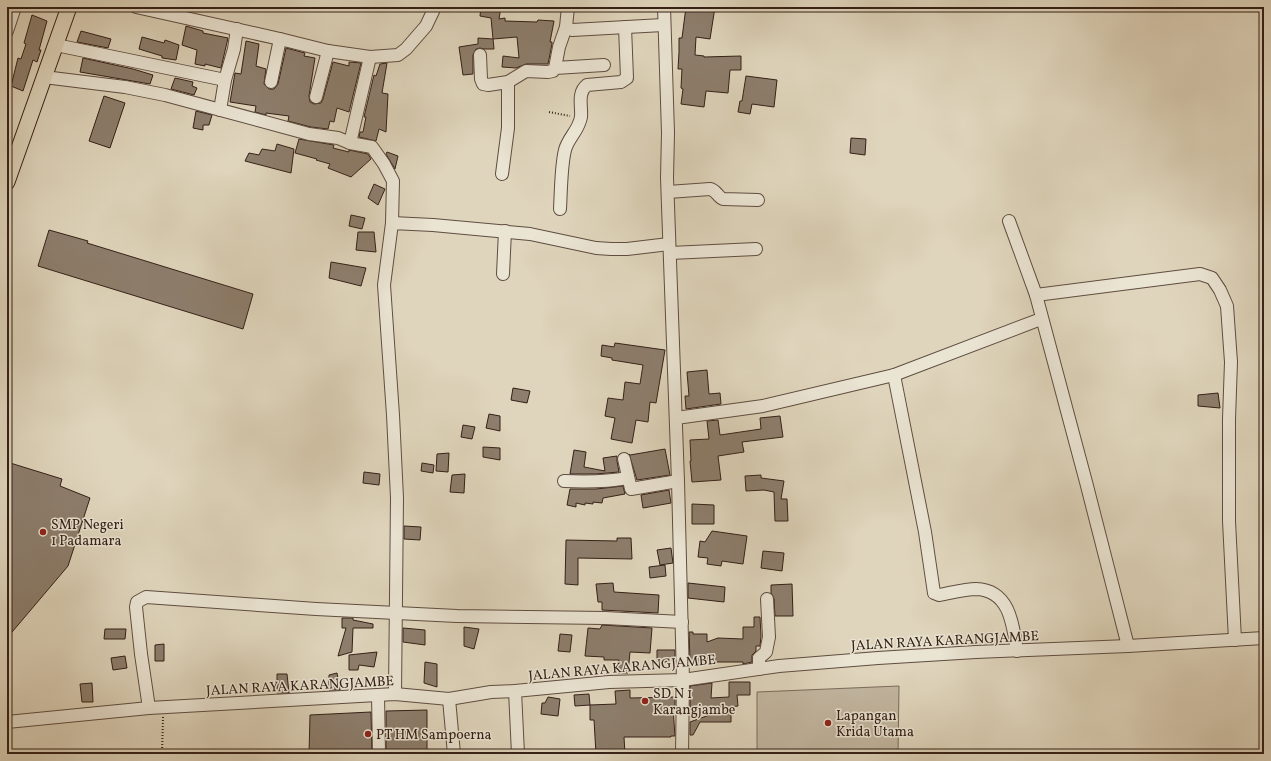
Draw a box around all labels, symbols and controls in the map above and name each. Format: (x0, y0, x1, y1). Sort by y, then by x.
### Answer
place label: SMP Negeri 1 Padamara (51, 516, 124, 551)
marker: SMP Negeri 1 Padamara (38, 527, 48, 537)
street label: JALAN RAYA KARANGJAMBE (851, 627, 1040, 656)
street label: JALAN RAYA KARANGJAMBE (528, 651, 717, 686)
street label: JALAN RAYA KARANGJAMBE (206, 672, 395, 701)
place label: SD N 1 Karangjambe (653, 685, 736, 720)
marker: SD N 1 Karangjambe (640, 696, 650, 706)
place label: Lapangan Krida Utama (836, 707, 914, 742)
marker: Lapangan Krida Utama (823, 718, 833, 728)
place label: PT HM Sampoerna (376, 726, 491, 745)
marker: PT HM Sampoerna (363, 729, 373, 739)

